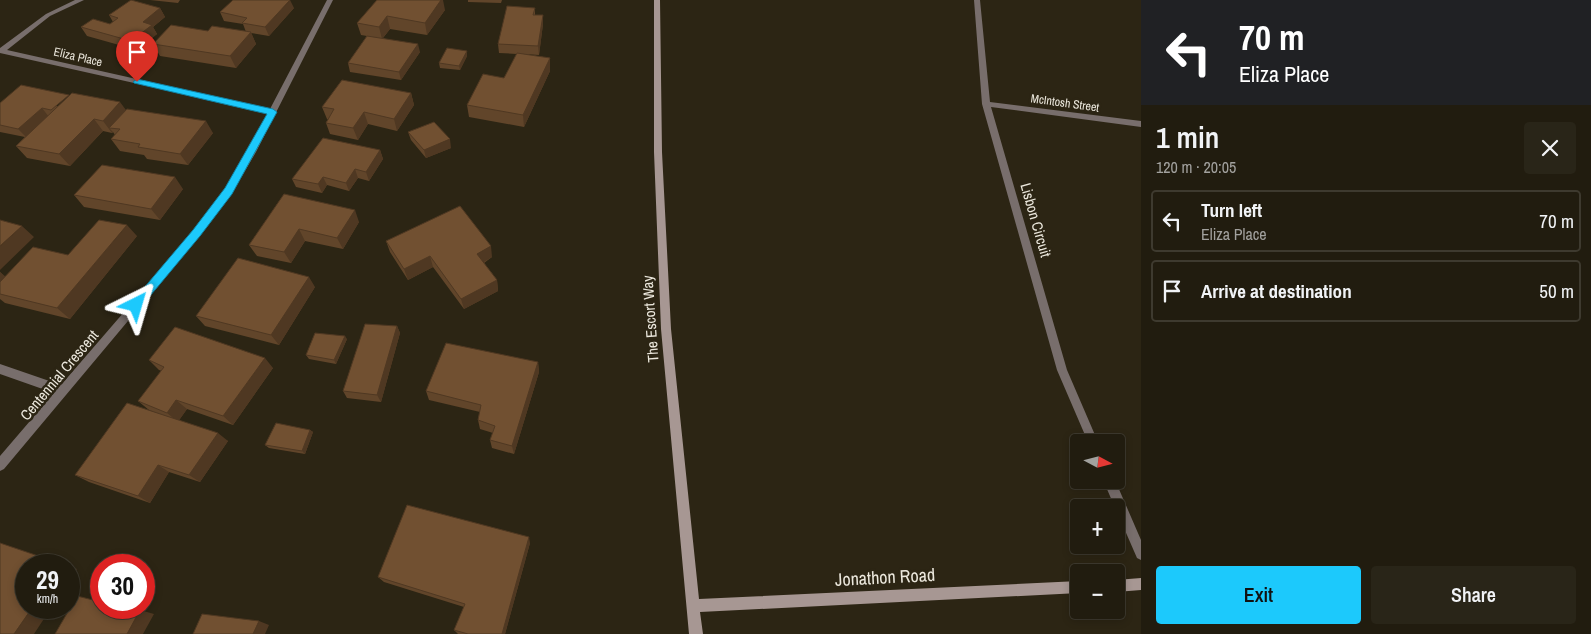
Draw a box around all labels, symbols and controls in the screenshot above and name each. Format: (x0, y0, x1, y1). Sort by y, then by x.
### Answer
text: 70 m (1239, 14, 1304, 61)
icon: left (1156, 20, 1221, 85)
pin (116, 31, 158, 82)
icon: arrive (123, 38, 151, 66)
street label: Eliza Place (52, 44, 104, 70)
text: Eliza Place (1239, 59, 1329, 89)
street label: McIntosh Street (1030, 90, 1100, 116)
text: 1 min (1156, 117, 1219, 157)
button: close (1524, 122, 1576, 174)
text: 120 m · 20:05 (1156, 156, 1236, 178)
street label: Lisbon Circuit (1015, 180, 1057, 260)
text: Turn left (1201, 197, 1262, 223)
icon: left (1158, 207, 1186, 235)
text: 70 m (1539, 208, 1574, 234)
text: Eliza Place (1201, 223, 1267, 245)
street label: The Escort Way (636, 274, 664, 363)
icon: arrive (1158, 277, 1186, 305)
position arrow (109, 278, 161, 330)
text: Arrive at destination (1201, 278, 1352, 304)
text: 50 m (1539, 278, 1574, 304)
street label: Centennial Crescent (15, 325, 103, 425)
north arrow (1070, 434, 1125, 489)
map controls (1070, 434, 1125, 619)
button: + (1070, 499, 1125, 554)
speed limit sign: 30 (90, 554, 155, 619)
street label: Jonathon Road (834, 562, 936, 592)
text: 29 (36, 563, 59, 597)
button: − (1070, 564, 1125, 619)
button: Exit (1156, 566, 1361, 624)
button: Share (1371, 566, 1576, 624)
text: km/h (37, 591, 58, 607)

